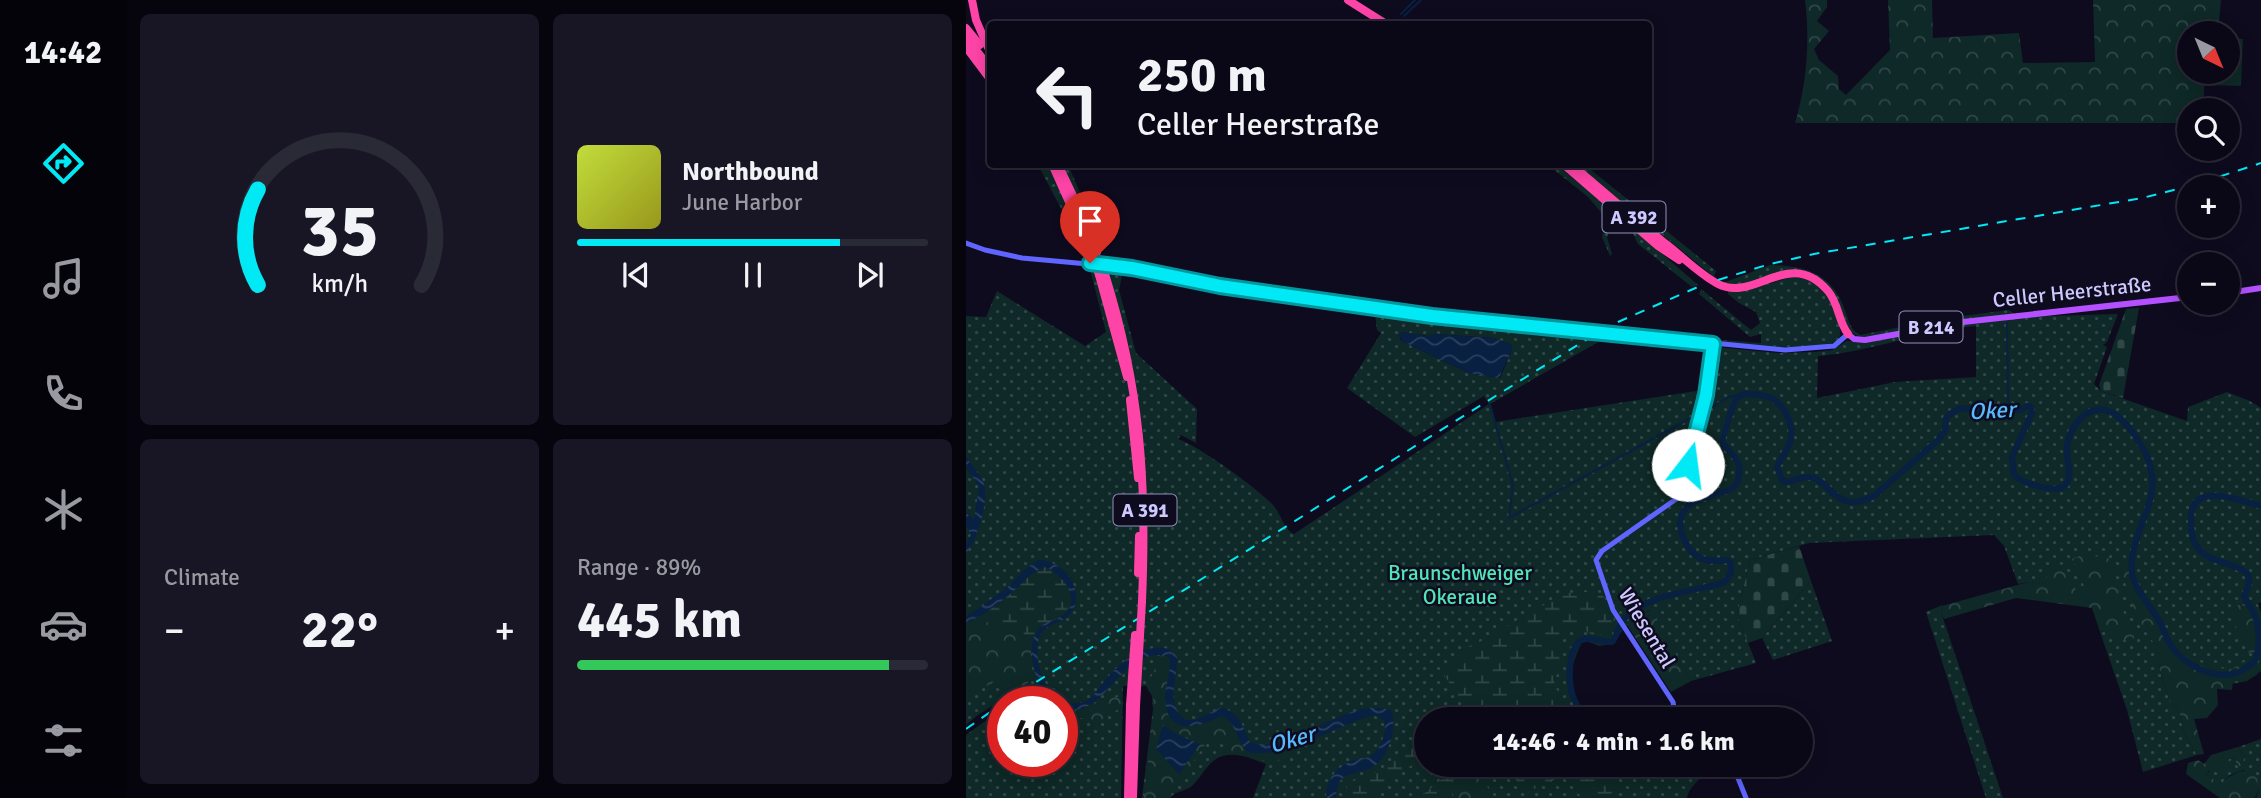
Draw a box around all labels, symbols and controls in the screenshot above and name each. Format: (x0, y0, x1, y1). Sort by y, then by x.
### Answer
north arrow (2177, 21, 2240, 84)
map controls (2177, 21, 2240, 315)
text: 14:42 (24, 33, 102, 72)
text: 250 m (1137, 45, 1267, 105)
icon: left (1022, 49, 1113, 140)
button: search (2177, 98, 2240, 161)
text: Celler Heerstraße (1137, 105, 1380, 144)
icon: directions (39, 139, 88, 188)
text: Northbound (682, 156, 819, 188)
button: + (2177, 175, 2240, 238)
text: 35 (300, 188, 379, 277)
text: June Harbor (682, 188, 802, 217)
pin (1060, 191, 1120, 263)
icon: arrive (1071, 202, 1109, 240)
road number: A 392 (1602, 202, 1666, 232)
button: − (2177, 252, 2240, 315)
icon: music (39, 254, 88, 303)
icon: previous (617, 256, 655, 294)
icon: pause (734, 256, 772, 294)
icon: next (851, 256, 889, 294)
text: km/h (311, 268, 368, 299)
street label: Celler Heerstraße (1992, 271, 2152, 313)
road number: B 214 (1900, 312, 1962, 342)
icon: phone (39, 369, 88, 418)
water label: Oker (1968, 395, 2019, 426)
position arrow (1651, 428, 1725, 502)
icon: climate (39, 485, 88, 534)
road number: A 391 (1114, 495, 1176, 526)
text: Range · 89% (577, 553, 701, 582)
park label: Braunschweiger Okeraue (1388, 560, 1532, 610)
text: Climate (164, 563, 240, 592)
street label: Wiesental (1613, 583, 1681, 673)
text: 445 km (577, 588, 742, 652)
text: 22° (301, 598, 378, 662)
icon: car (39, 600, 88, 649)
text: − (164, 607, 185, 654)
text: + (494, 607, 515, 654)
speed limit sign: 40 (987, 686, 1078, 777)
icon: filters (39, 716, 88, 765)
water label: Oker (1266, 718, 1322, 760)
text: 14:46 · 4 min · 1.6 km (1492, 726, 1735, 758)

